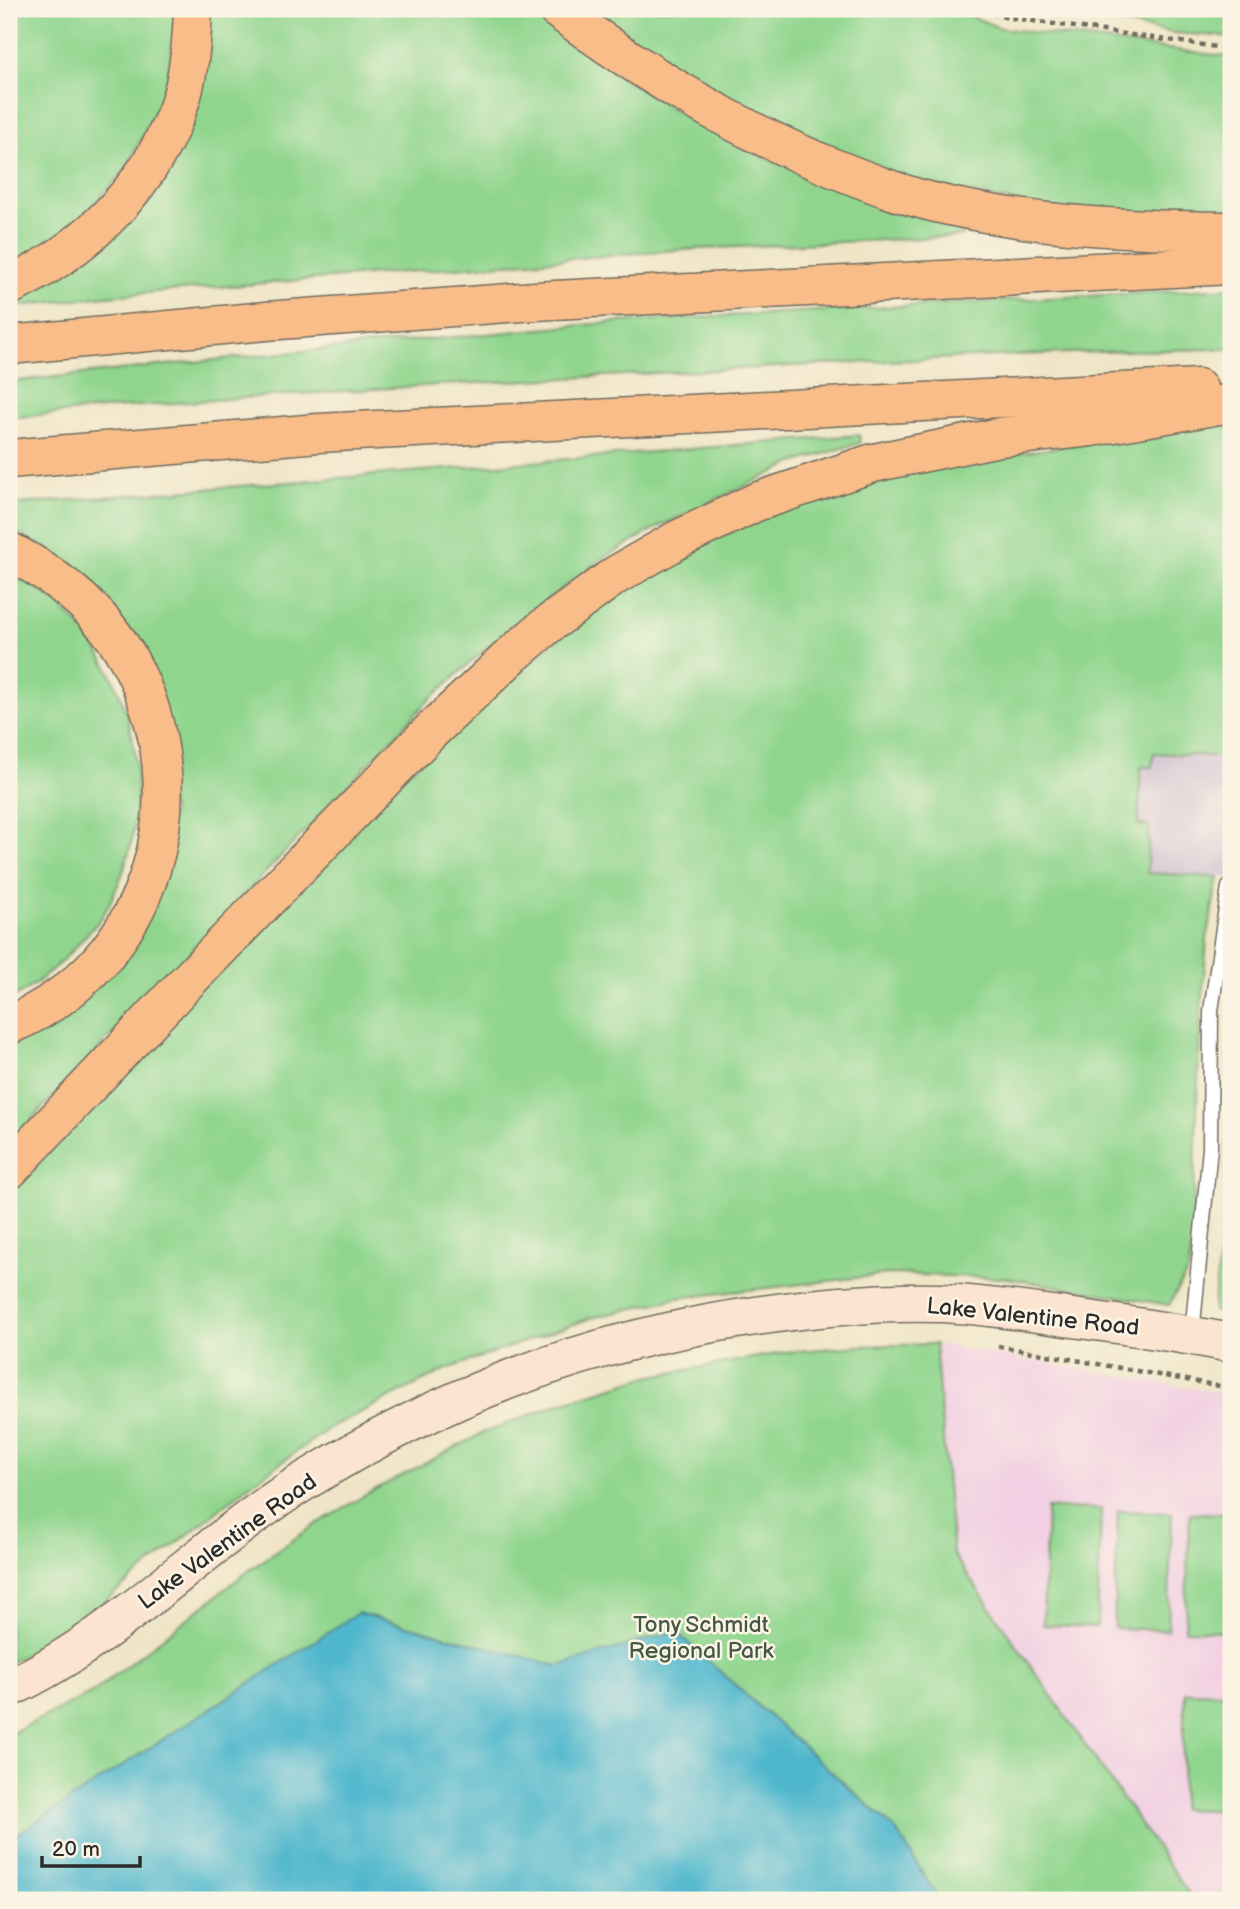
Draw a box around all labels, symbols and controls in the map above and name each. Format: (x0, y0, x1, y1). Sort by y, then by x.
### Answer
street label: Lake Valentine Road (925, 1292, 1141, 1342)
street label: Lake Valentine Road (133, 1468, 322, 1616)
park label: Tony Schmidt Regional Park (628, 1611, 774, 1665)
scale bar (42, 1825, 140, 1869)
text: 20 m (52, 1837, 100, 1862)

